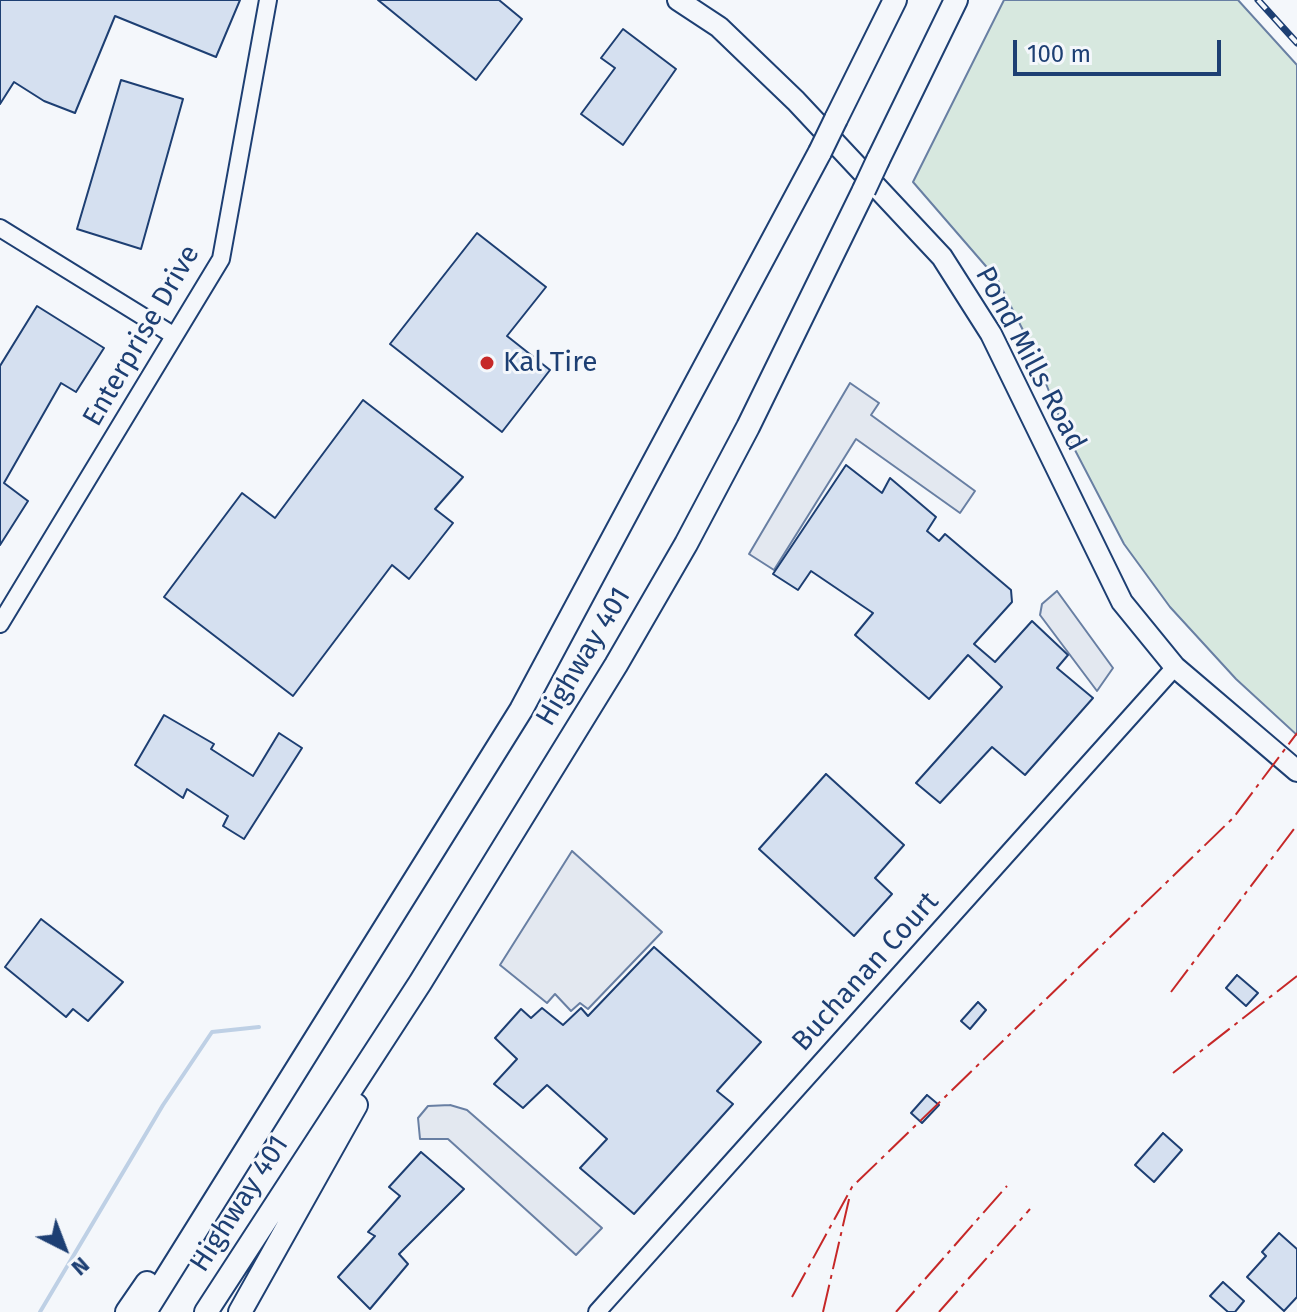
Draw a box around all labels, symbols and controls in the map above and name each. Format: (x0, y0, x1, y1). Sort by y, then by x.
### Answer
scale bar (1017, 24, 1225, 74)
text: 100 m (1027, 40, 1091, 68)
street label: Enterprise Drive (77, 239, 207, 433)
street label: Pond Mills Road (967, 261, 1093, 457)
place label: Kal Tire (503, 346, 597, 380)
marker: Kal Tire (478, 354, 496, 372)
street label: Highway 401 (530, 582, 638, 732)
street label: Buchanan Court (786, 886, 946, 1058)
street label: Highway 401 (184, 1130, 296, 1278)
north arrow (24, 1208, 104, 1288)
text: N (66, 1251, 95, 1281)

